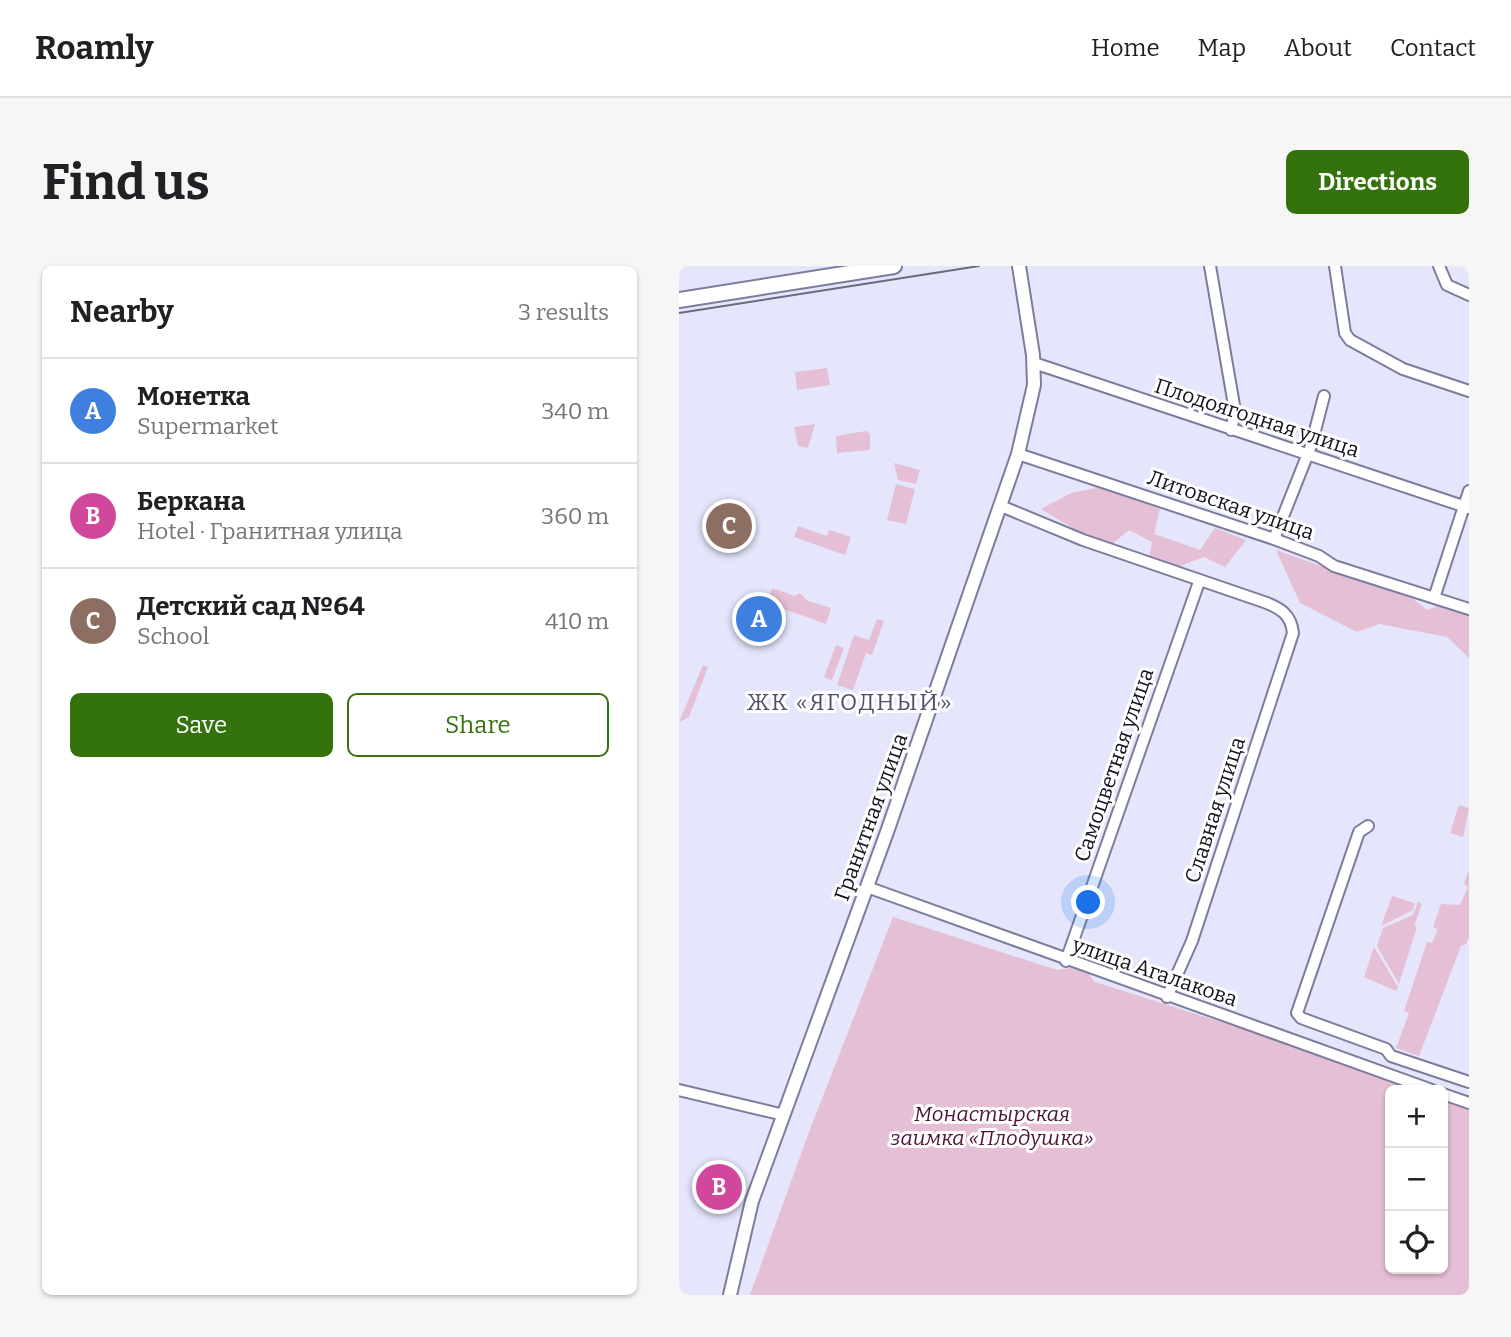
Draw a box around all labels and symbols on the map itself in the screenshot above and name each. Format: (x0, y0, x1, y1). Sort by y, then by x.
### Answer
street label: Плодоягодная улица (1151, 373, 1363, 464)
street label: Литовская улица (1144, 464, 1318, 546)
pin: C (706, 500, 752, 552)
pin: A (736, 593, 782, 645)
street label: Самоцветная улица (1069, 664, 1160, 865)
district label: ЖК «ЯГОДНЫЙ» (747, 688, 953, 716)
street label: Гранитная улица (829, 729, 914, 904)
street label: Славная улица (1179, 733, 1251, 886)
your location (1071, 885, 1105, 919)
street label: улица Агалакова (1068, 931, 1241, 1013)
park label: Монастырская заимка «Плодушка» (890, 1101, 1094, 1151)
pin: B (696, 1161, 742, 1213)

